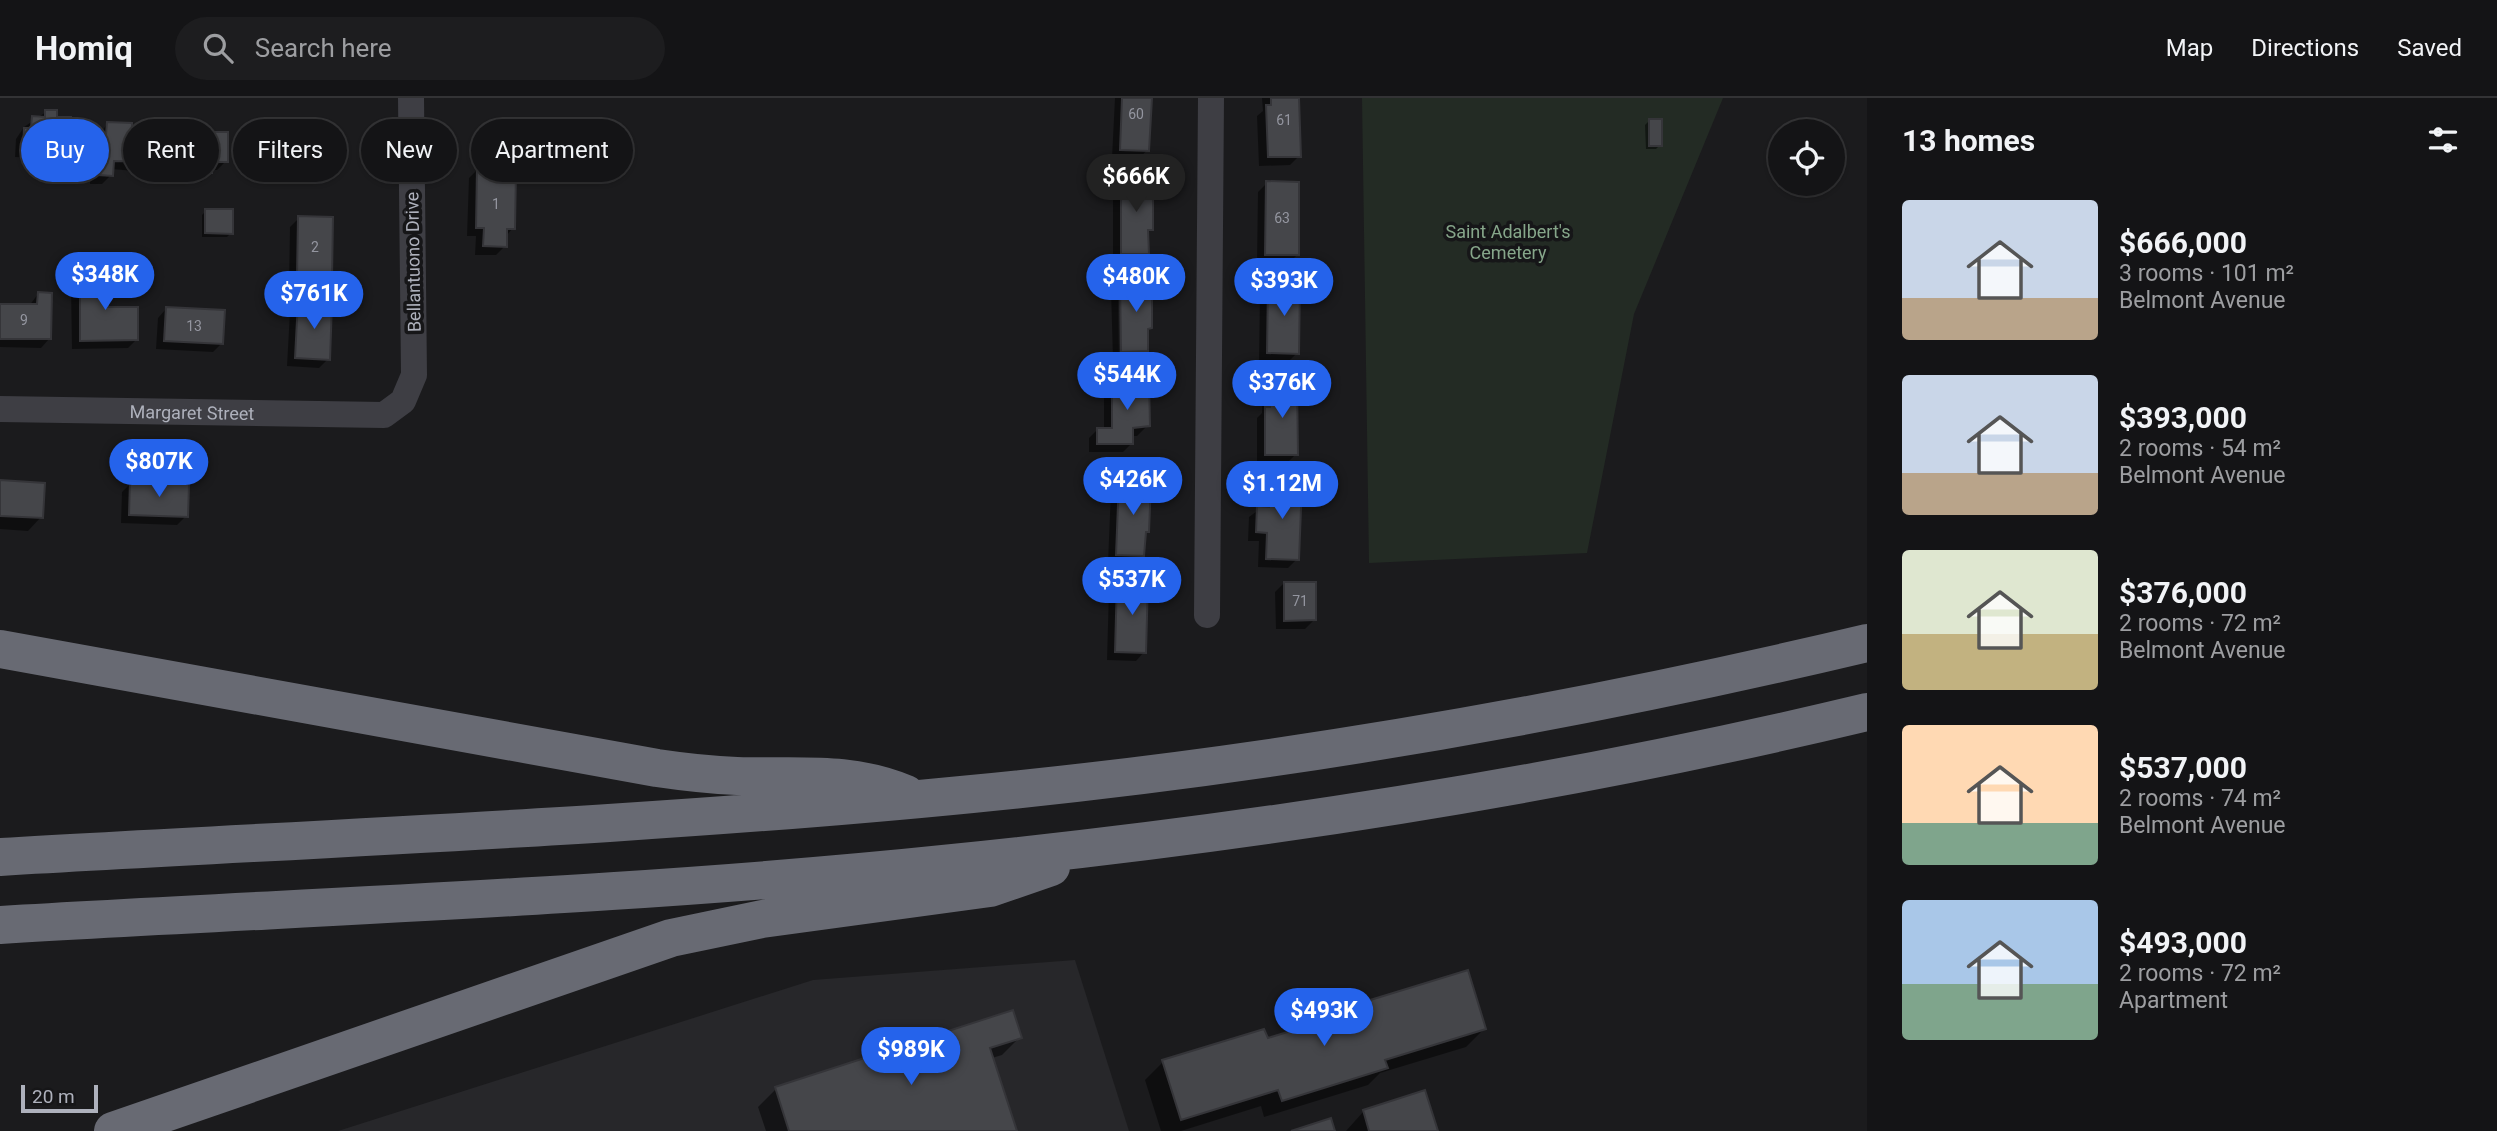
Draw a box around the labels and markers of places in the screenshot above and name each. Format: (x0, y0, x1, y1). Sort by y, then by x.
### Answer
pin: $666K (1087, 155, 1185, 214)
pin: $348K (56, 252, 154, 312)
pin: $480K (1087, 254, 1185, 314)
pin: $393K (1235, 258, 1333, 318)
pin: $761K (265, 272, 363, 331)
pin: $544K (1078, 352, 1176, 412)
pin: $376K (1233, 360, 1331, 420)
pin: $807K (110, 440, 208, 499)
pin: $426K (1084, 458, 1182, 517)
pin: $1.12M (1225, 462, 1339, 521)
pin: $537K (1083, 558, 1181, 617)
pin: $493K (1275, 988, 1373, 1048)
pin: $989K (862, 1028, 960, 1087)

